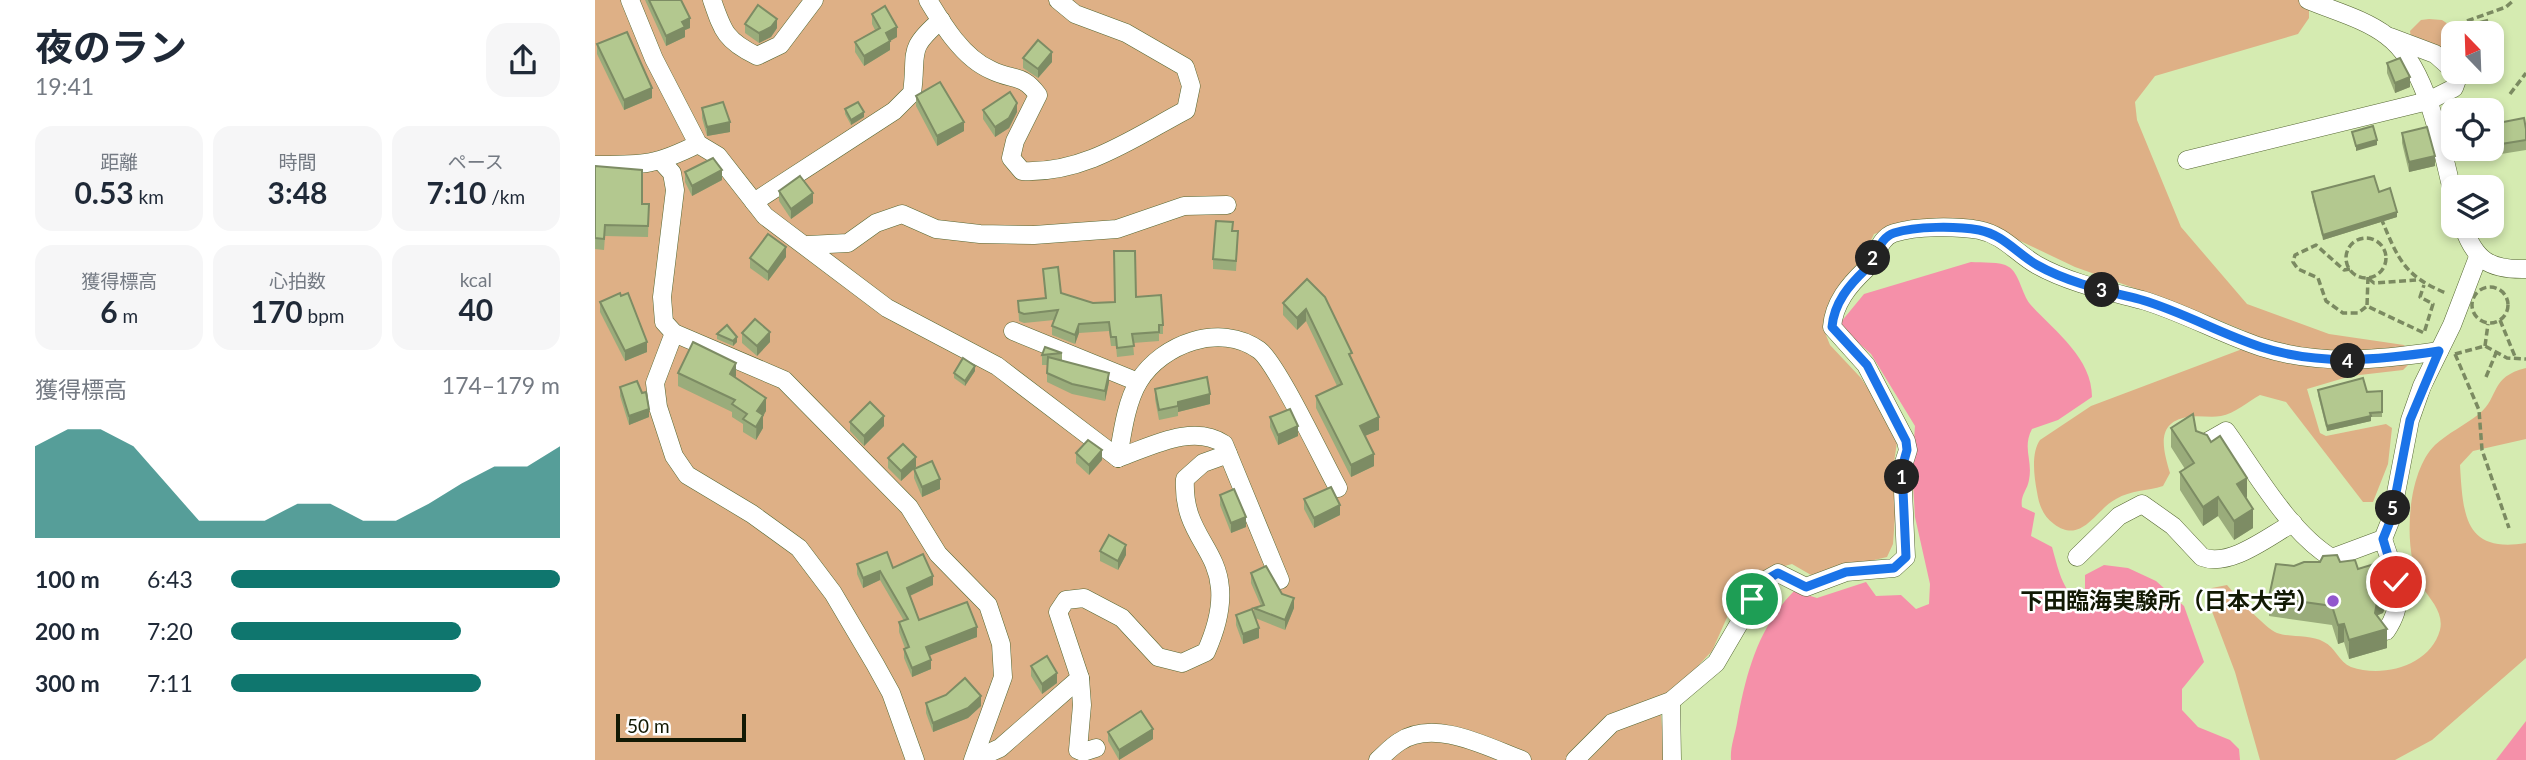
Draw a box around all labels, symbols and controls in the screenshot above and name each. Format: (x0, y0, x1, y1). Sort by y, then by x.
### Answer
north arrow (2441, 21, 2504, 84)
map controls (2441, 21, 2504, 238)
text: 夜のラン (35, 23, 187, 69)
button: share (486, 23, 560, 97)
text: 19:41 (35, 72, 94, 100)
button: locate (2441, 98, 2504, 161)
text: 距離 (100, 150, 138, 173)
text: 時間 (278, 150, 317, 173)
text: ペース (448, 150, 504, 173)
text: 0.53 (74, 174, 134, 210)
text: 3:48 (268, 174, 327, 210)
text: 7:10 (426, 174, 486, 210)
button: layers (2441, 175, 2504, 238)
text: km (134, 185, 164, 208)
text: /km (486, 185, 525, 208)
pin: 2 (1855, 240, 1891, 276)
text: 2 (1867, 246, 1878, 269)
text: kcal (460, 268, 492, 291)
text: 獲得標高 (81, 269, 157, 292)
text: 心拍数 (269, 269, 326, 292)
pin: 3 (2085, 272, 2119, 308)
text: 3 (2096, 278, 2107, 301)
text: 40 (458, 291, 493, 327)
text: 6 (100, 293, 118, 329)
text: 170 (251, 293, 303, 329)
text: m (118, 304, 138, 327)
text: bpm (303, 304, 344, 327)
pin: 4 (2331, 344, 2365, 378)
text: 4 (2342, 349, 2353, 372)
text: 174–179 m (442, 371, 560, 399)
text: 獲得標高 (35, 375, 127, 403)
pin: 1 (1885, 460, 1919, 494)
text: 1 (1896, 465, 1907, 488)
pin: 5 (2375, 490, 2410, 526)
text: 5 (2387, 496, 2398, 519)
pin (2366, 552, 2426, 612)
icon: check (2377, 563, 2415, 601)
text: 100 m (35, 565, 100, 593)
text: 6:43 (147, 565, 193, 593)
pin (1722, 569, 1782, 629)
icon: arrive (1733, 580, 1771, 618)
place label: 下田臨海実験所（日本大学） (2020, 586, 2319, 614)
marker: 下田臨海実験所（日本大学） (2325, 593, 2341, 609)
text: 200 m (35, 617, 100, 645)
text: 7:20 (147, 617, 193, 645)
text: 300 m (35, 669, 100, 697)
text: 7:11 (147, 669, 193, 697)
scale bar (616, 711, 745, 743)
text: 50 m (627, 714, 670, 737)

